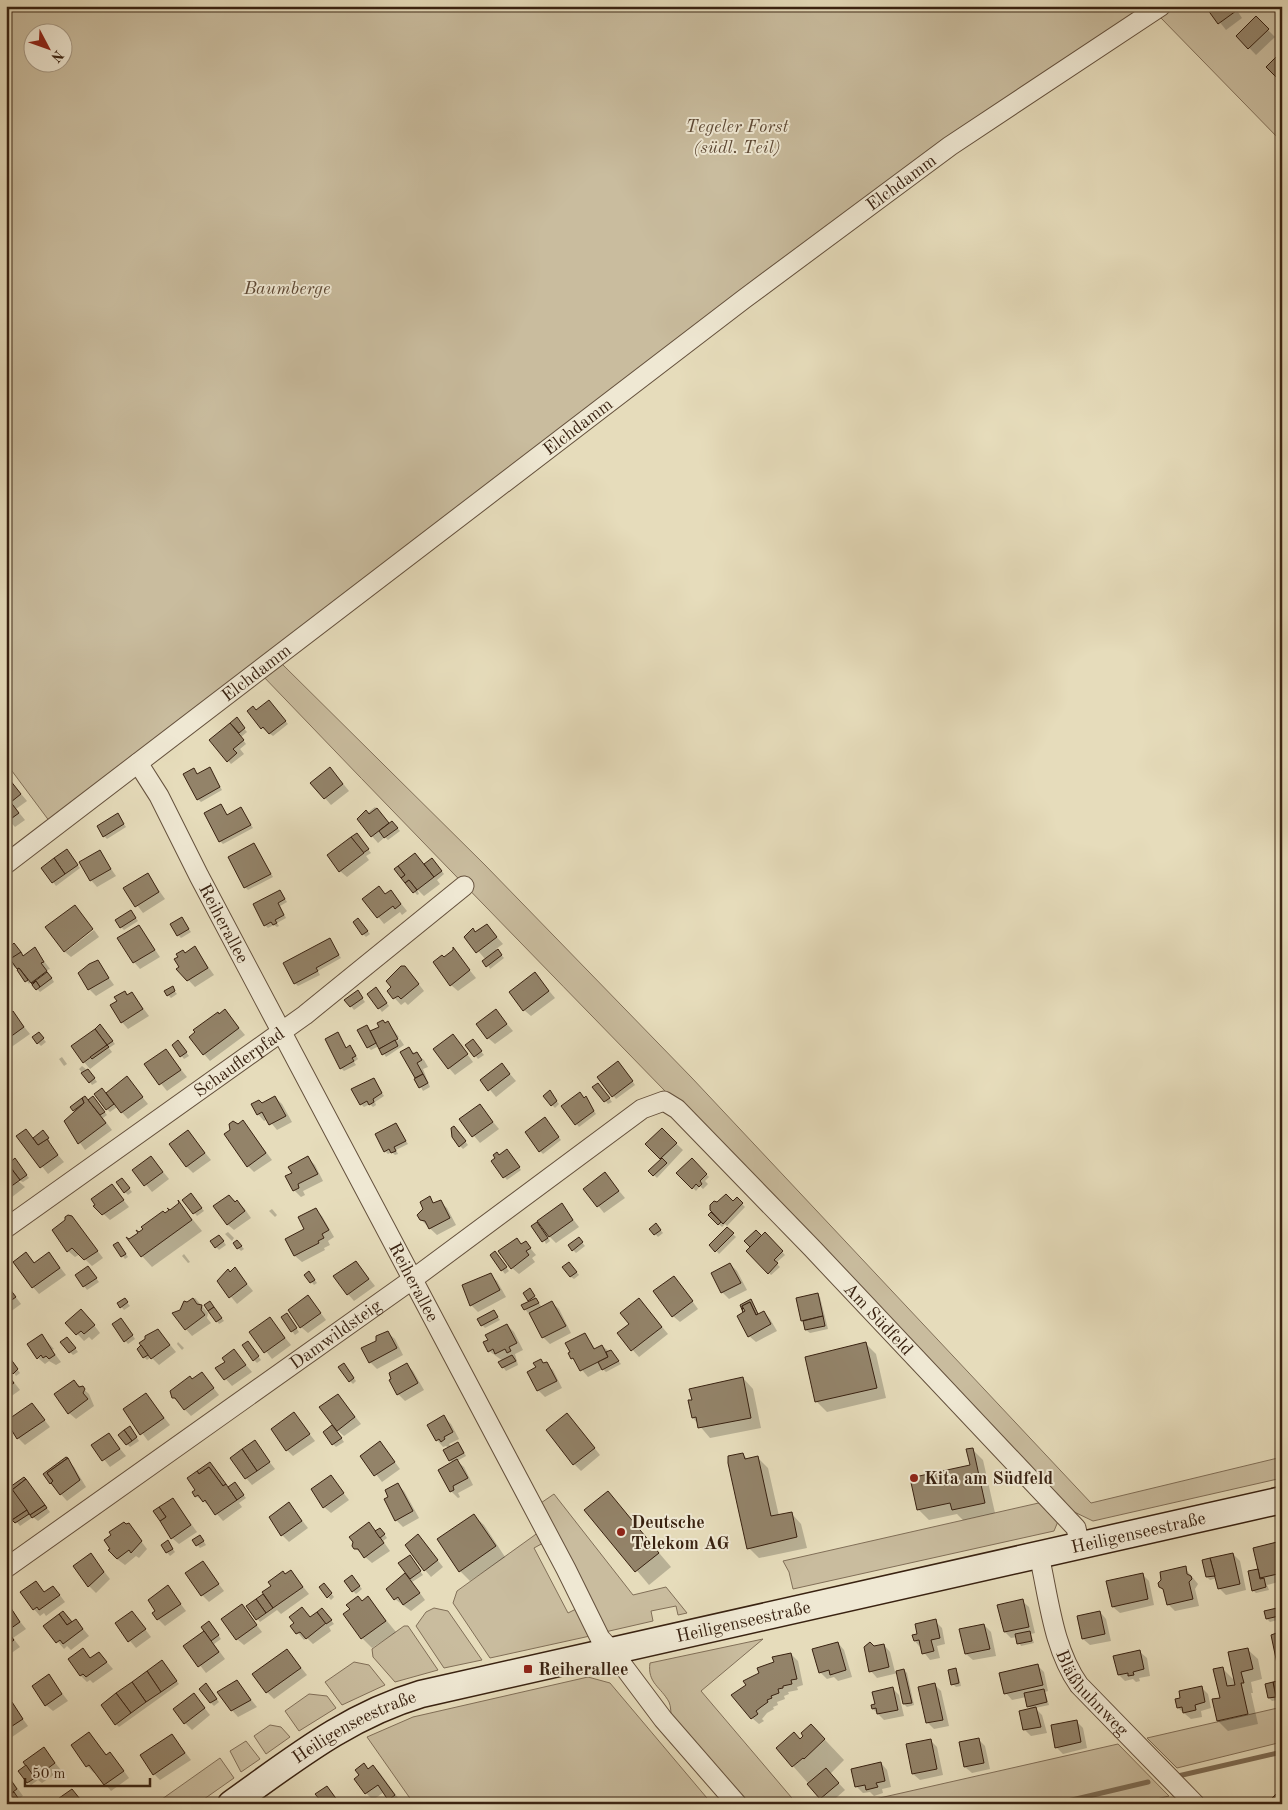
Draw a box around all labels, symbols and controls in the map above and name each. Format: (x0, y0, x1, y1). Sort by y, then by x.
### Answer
north arrow (22, 22, 72, 72)
text: N (48, 47, 66, 65)
park label: Tegeler Forst (südl. Teil) (686, 118, 789, 157)
street label: Elchdamm (863, 152, 940, 215)
park label: Baumberge (243, 280, 330, 298)
street label: Elchdamm (540, 395, 616, 459)
street label: Elchdamm (219, 641, 295, 705)
street label: Reiherallee (195, 881, 251, 966)
street label: Schauflerpfad (191, 1025, 288, 1101)
street label: Reiherallee (385, 1240, 441, 1325)
street label: Am Südfeld (840, 1280, 916, 1359)
street label: Damwildsteig (287, 1296, 385, 1373)
place label: Kita am Südfeld (924, 1470, 1054, 1488)
marker: Kita am Südfeld (908, 1472, 920, 1484)
street label: Heiligenseestraße (1070, 1509, 1208, 1557)
place label: Deutsche Telekom AG (631, 1514, 730, 1553)
marker: Deutsche Telekom AG (615, 1526, 627, 1538)
street label: Heiligenseestraße (674, 1598, 812, 1646)
street label: Bläßhuhnweg (1052, 1647, 1132, 1740)
place label: Reiherallee (538, 1661, 629, 1679)
marker: Reiherallee (522, 1663, 534, 1675)
street label: Heiligenseestraße (289, 1688, 418, 1767)
scale bar (25, 1755, 150, 1787)
text: 50 m (32, 1767, 66, 1782)

